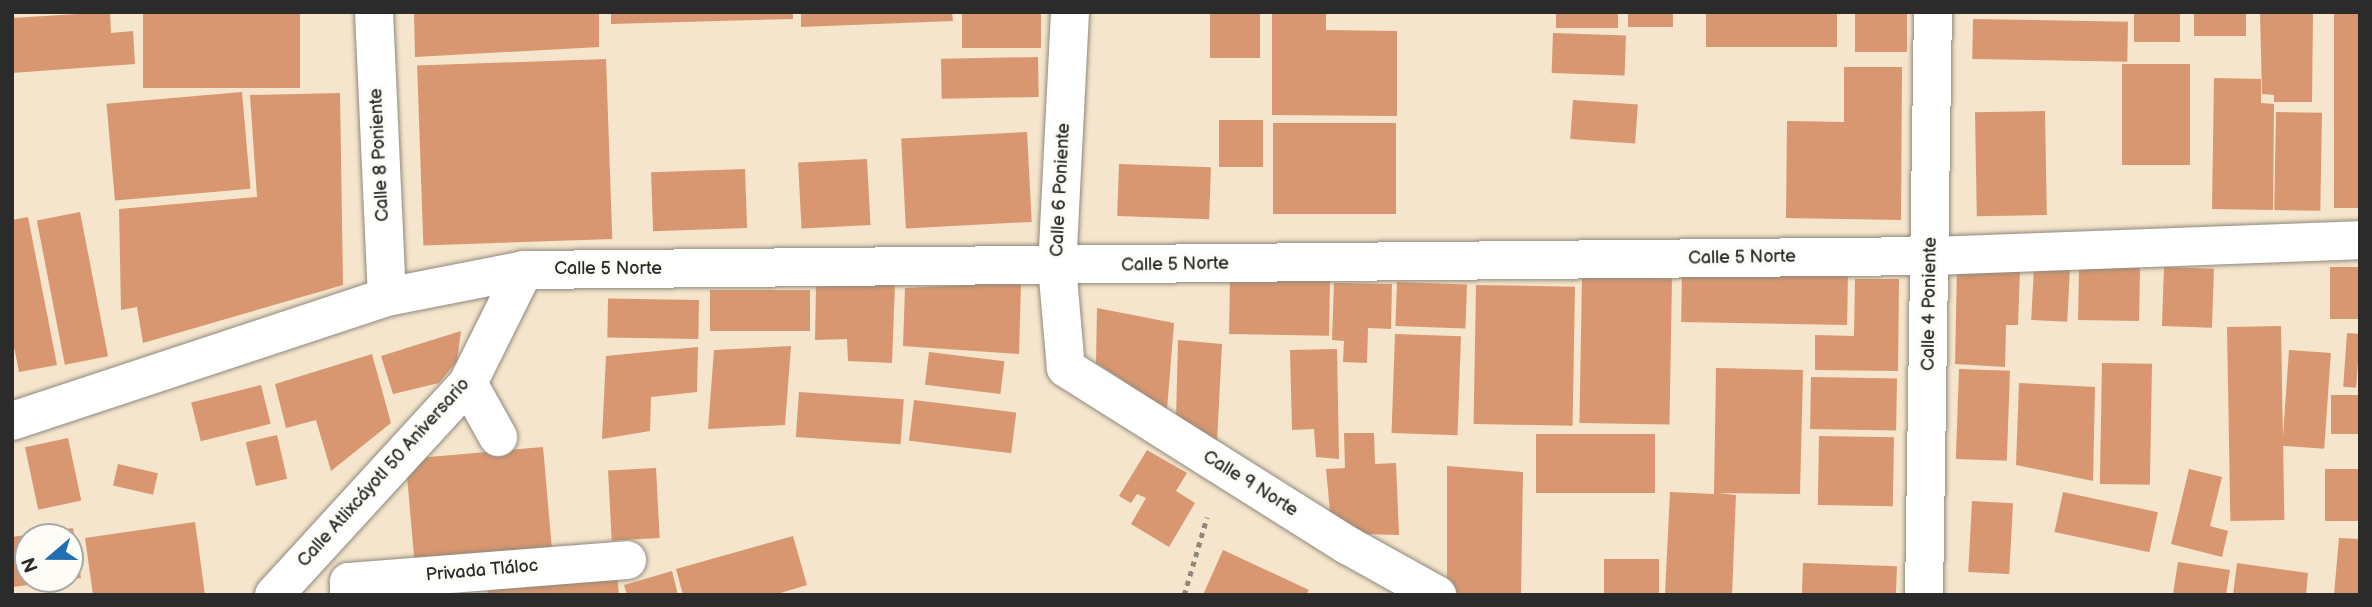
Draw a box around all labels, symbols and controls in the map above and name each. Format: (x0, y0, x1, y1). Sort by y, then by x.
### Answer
street label: Calle 8 Poniente (366, 88, 394, 222)
street label: Calle 6 Poniente (1047, 123, 1075, 257)
street label: Calle 4 Poniente (1918, 237, 1942, 371)
street label: Calle 5 Norte (1688, 246, 1796, 270)
street label: Calle 5 Norte (1121, 253, 1229, 277)
street label: Calle 5 Norte (554, 258, 662, 280)
street label: Calle Atlixcáyotl 50 Aniversario (293, 374, 475, 572)
street label: Calle 9 Norte (1199, 446, 1301, 522)
north arrow (14, 523, 84, 593)
text: N (17, 554, 44, 575)
street label: Privada Tláloc (425, 555, 539, 587)

